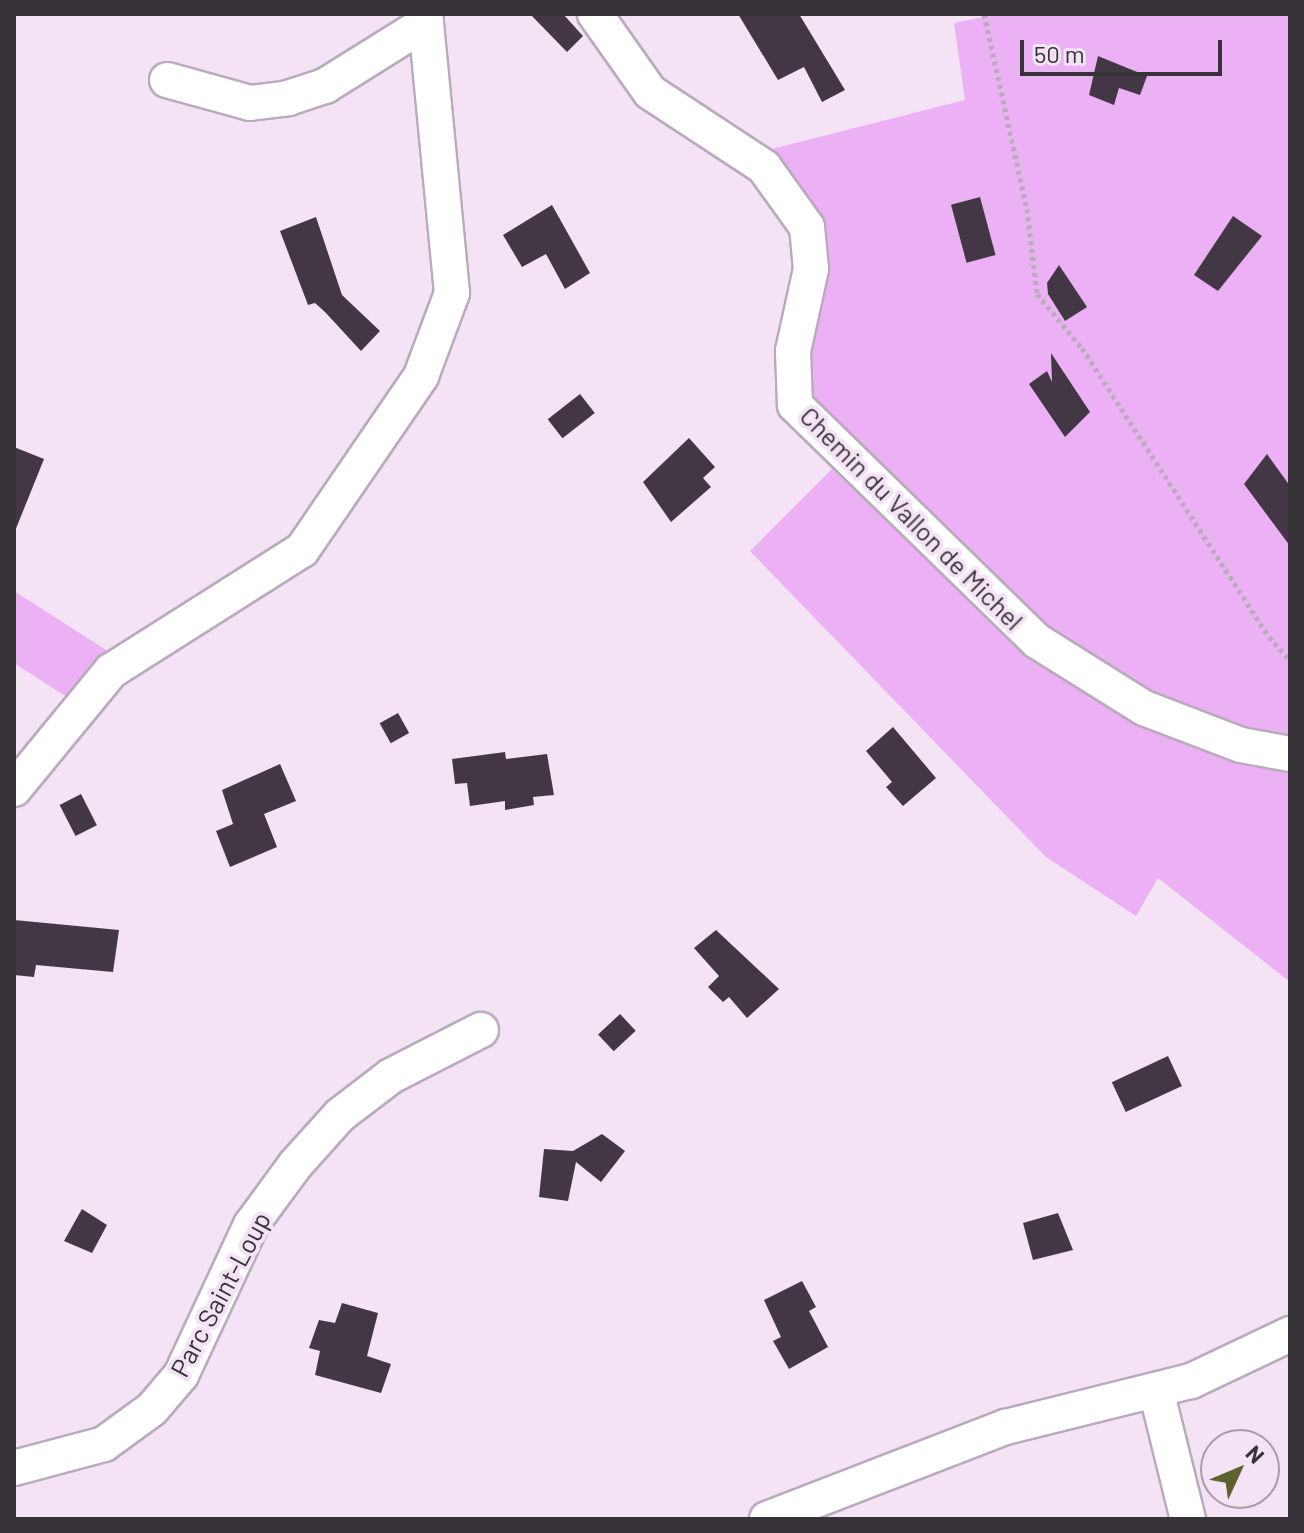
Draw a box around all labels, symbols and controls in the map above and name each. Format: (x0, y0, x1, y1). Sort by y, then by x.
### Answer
scale bar (1024, 24, 1226, 74)
text: 50 m (1034, 39, 1085, 68)
street label: Chemin du Vallon de Michel (794, 400, 1030, 636)
street label: Parc Saint-Loup (163, 1206, 277, 1382)
north arrow (1200, 1429, 1280, 1509)
text: N (1241, 1439, 1270, 1468)

